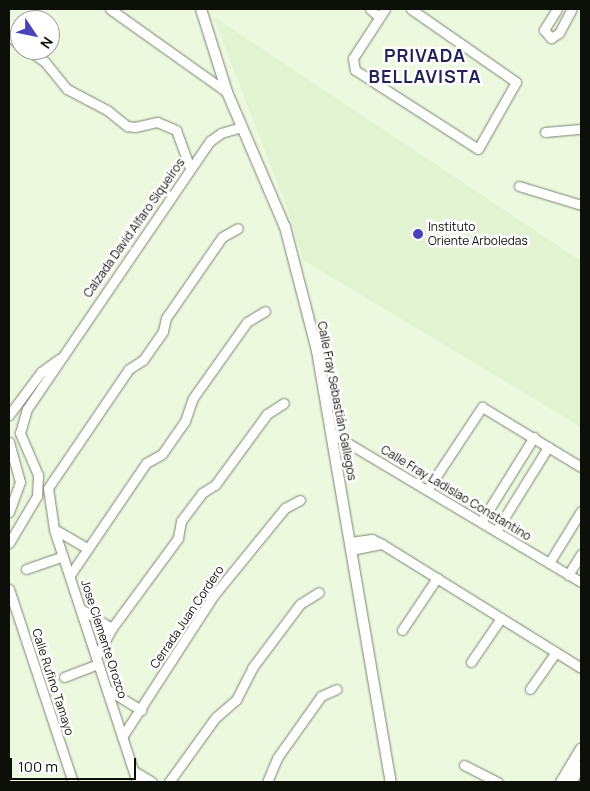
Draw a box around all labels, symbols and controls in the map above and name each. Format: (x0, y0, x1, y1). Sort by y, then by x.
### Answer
north arrow (10, 10, 60, 60)
text: N (36, 34, 58, 53)
district label: PRIVADA BELLAVISTA (367, 45, 483, 88)
street label: Calzada David Alfaro Siqueiros (80, 156, 188, 300)
place label: Instituto Oriente Arboledas (428, 220, 528, 248)
marker: Instituto Oriente Arboledas (412, 228, 424, 240)
street label: Calle Fray Sebastián Gallegos (314, 320, 360, 482)
street label: Calle Fray Ladislao Constantino (378, 442, 534, 544)
street label: Cerrada Juan Cordero (147, 563, 227, 671)
street label: Jose Clemente Orozco (78, 578, 130, 700)
street label: Calle Rufino Tamayo (29, 627, 77, 737)
scale bar (12, 748, 139, 780)
text: 100 m (18, 756, 58, 777)

